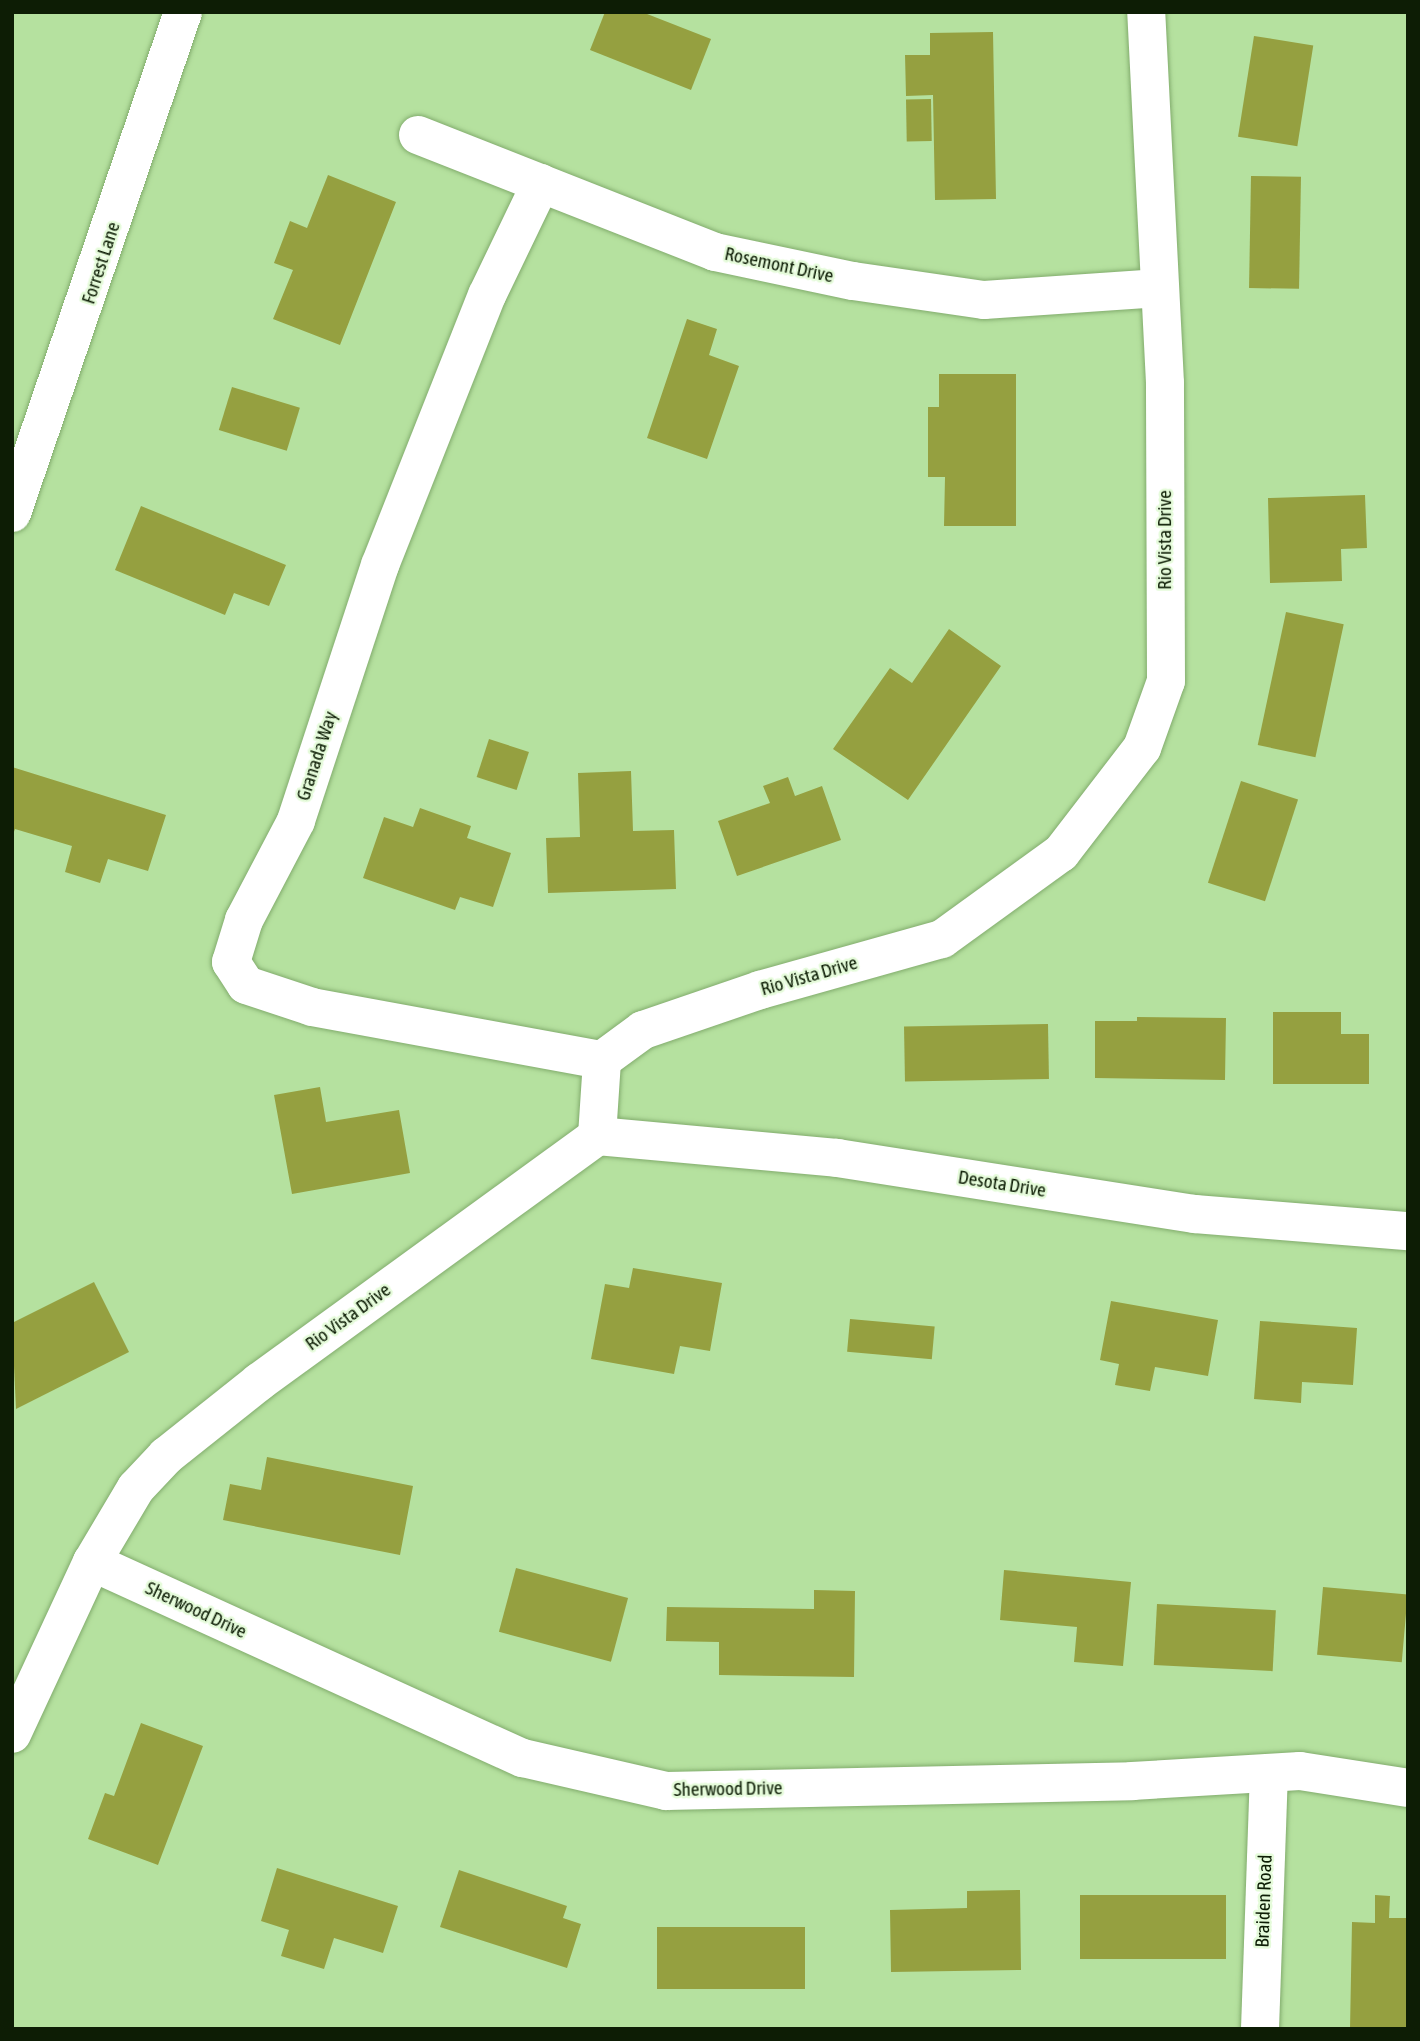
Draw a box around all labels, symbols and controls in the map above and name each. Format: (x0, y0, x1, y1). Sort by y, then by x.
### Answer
street label: Forrest Lane (77, 219, 125, 307)
street label: Rosemont Drive (723, 242, 835, 288)
street label: Rio Vista Drive (1154, 490, 1176, 590)
street label: Granada Way (292, 708, 342, 804)
street label: Rio Vista Drive (758, 951, 860, 1001)
street label: Desota Drive (956, 1166, 1048, 1202)
street label: Rio Vista Drive (301, 1279, 395, 1355)
street label: Sherwood Drive (142, 1577, 250, 1643)
street label: Sherwood Drive (673, 1777, 783, 1801)
street label: Braiden Road (1251, 1854, 1277, 1948)

